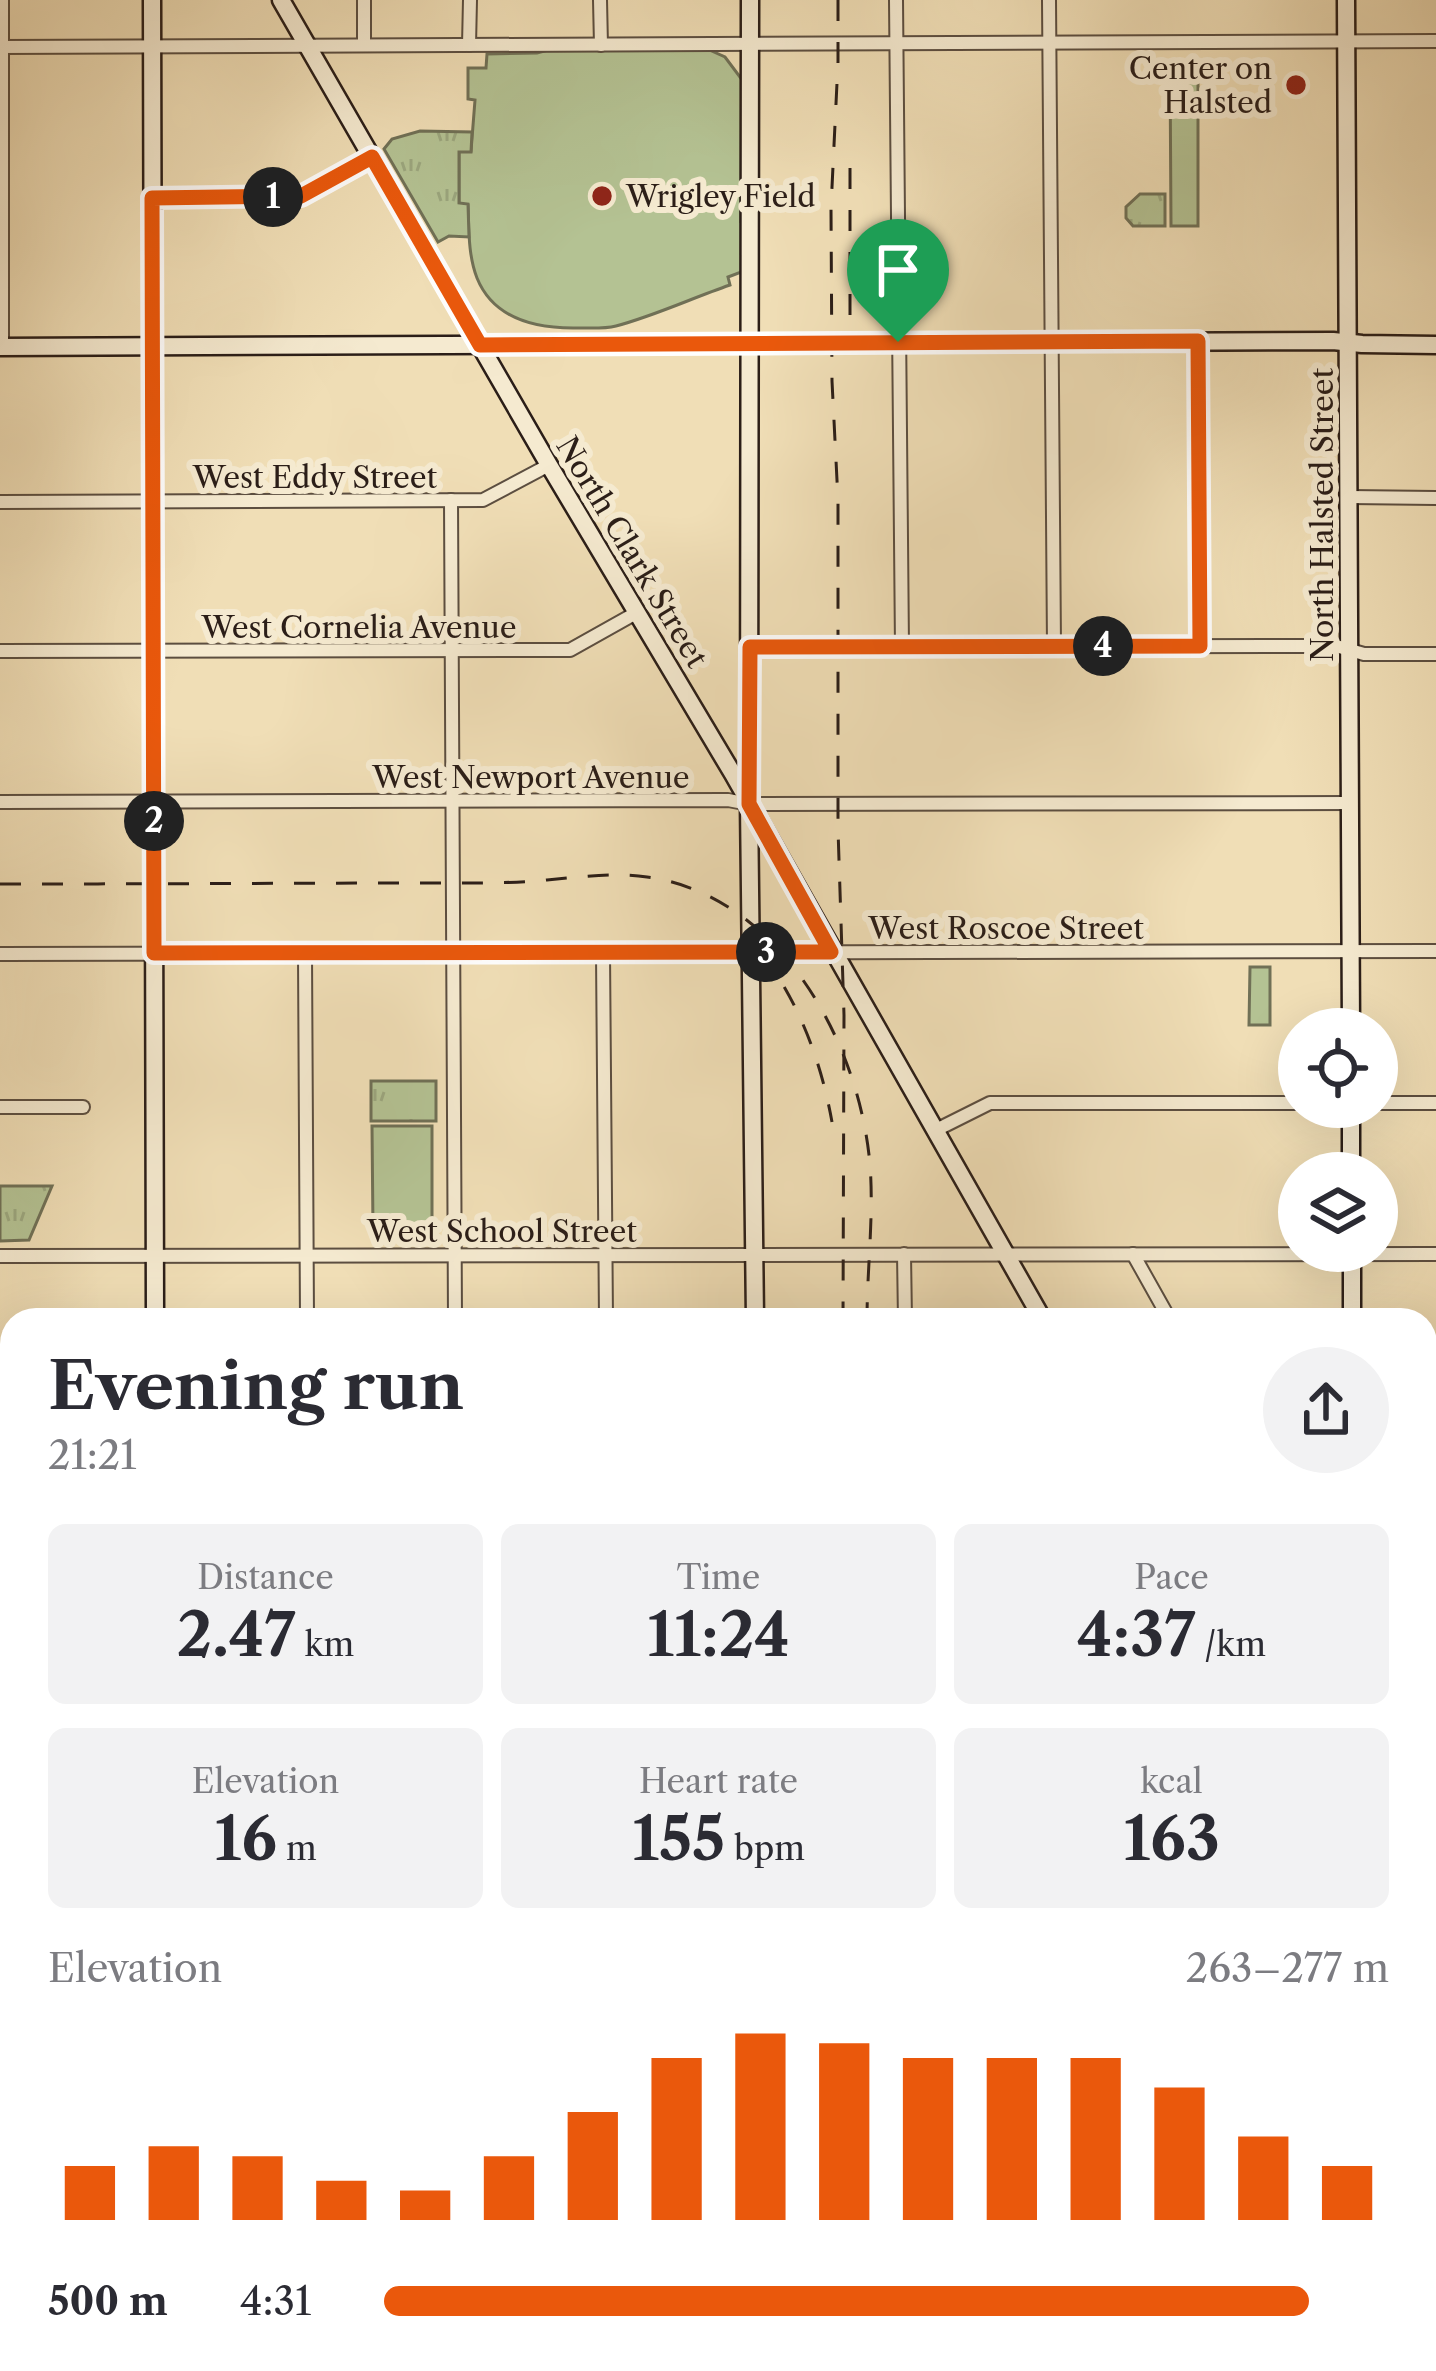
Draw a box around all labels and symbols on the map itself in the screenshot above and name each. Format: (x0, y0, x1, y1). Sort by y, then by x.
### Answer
place label: Center on Halsted (1129, 50, 1272, 121)
marker: Center on Halsted (1283, 72, 1309, 98)
pin: 1 (243, 167, 303, 227)
place label: Wrigley Field (625, 178, 816, 215)
marker: Wrigley Field (589, 183, 615, 209)
pin (847, 219, 949, 342)
street label: North Halsted Street (1304, 368, 1341, 662)
street label: North Clark Street (549, 430, 716, 674)
street label: West Eddy Street (192, 459, 438, 496)
street label: West Cornelia Avenue (200, 609, 517, 646)
pin: 4 (1073, 616, 1133, 676)
street label: West Newport Avenue (371, 759, 690, 796)
pin: 2 (124, 791, 184, 851)
street label: West Roscoe Street (867, 910, 1144, 947)
pin: 3 (736, 922, 796, 982)
street label: West School Street (366, 1213, 637, 1250)

